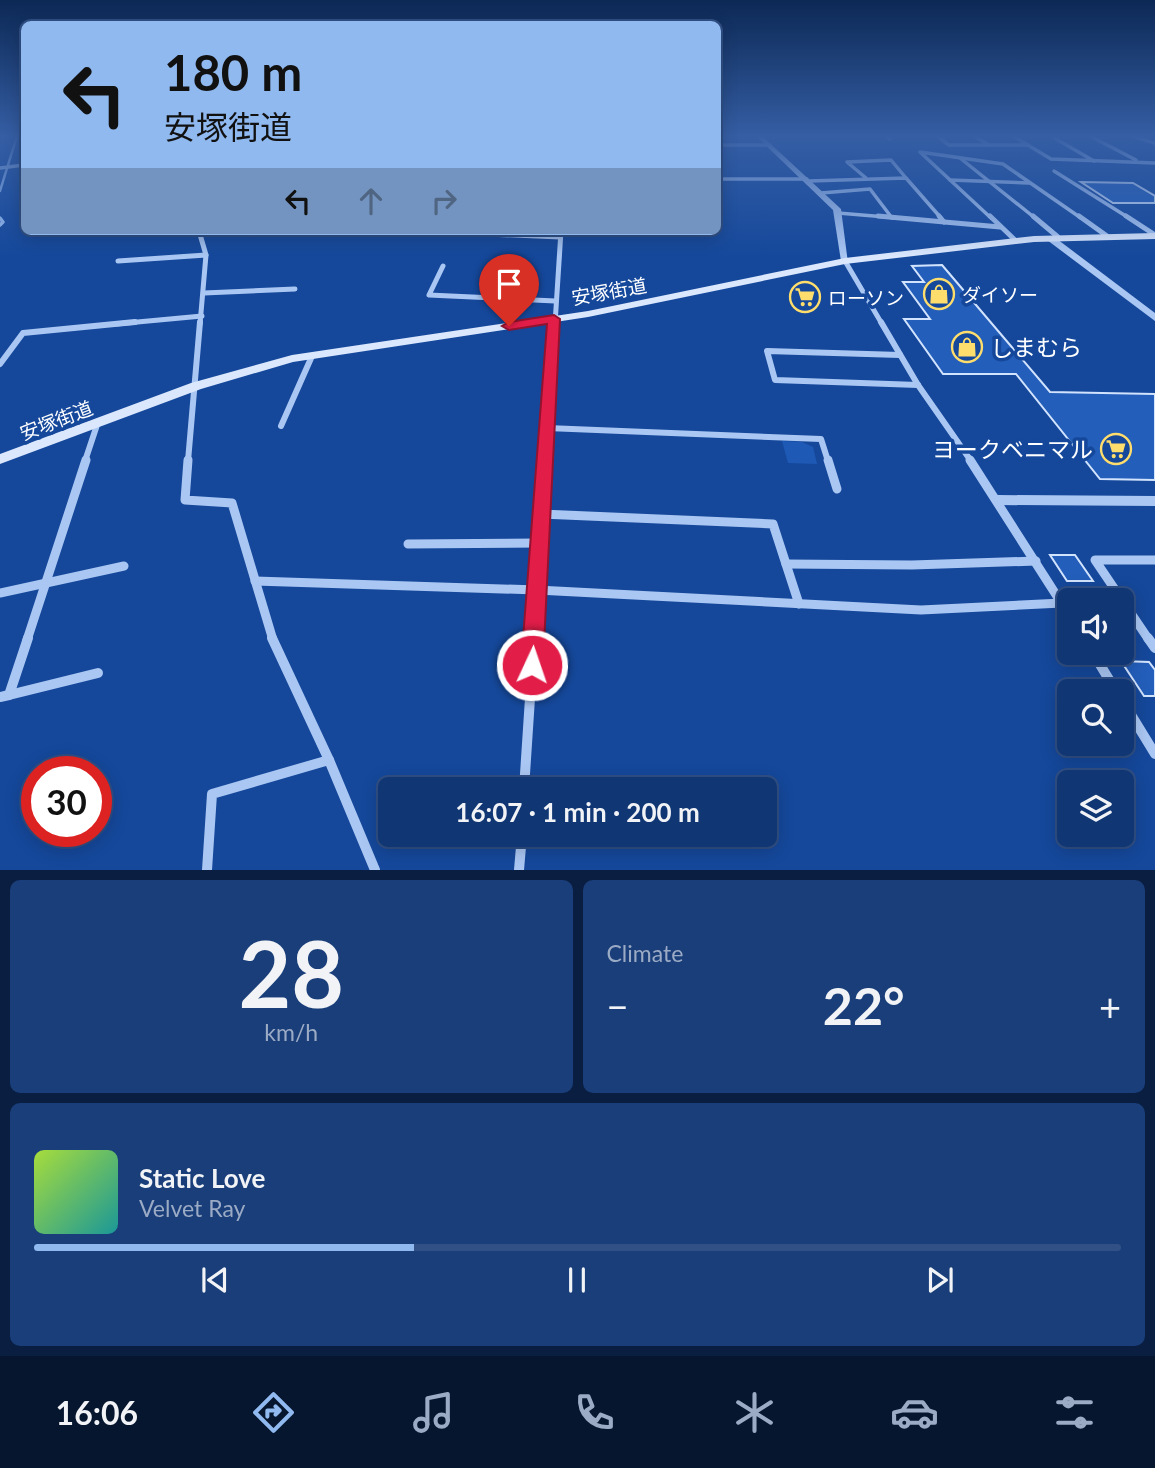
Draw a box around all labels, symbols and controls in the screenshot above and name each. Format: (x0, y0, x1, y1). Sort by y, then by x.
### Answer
text: 180 m (164, 43, 302, 101)
icon: left (49, 49, 140, 140)
text: 安塚街道 (164, 107, 292, 146)
icon: left (279, 182, 317, 220)
icon: ahead (352, 182, 390, 220)
icon: right (425, 182, 463, 220)
pin (479, 254, 539, 326)
icon: arrive (490, 265, 528, 303)
street label: 安塚街道 (570, 273, 648, 309)
shop icon: ダイソー (922, 277, 956, 311)
supermarket icon: ローソン (788, 280, 822, 314)
place label: ダイソー (962, 283, 1038, 306)
place label: ローソン (828, 286, 904, 309)
shop icon: しまむら (950, 330, 984, 364)
place label: しまむら (990, 333, 1082, 361)
street label: 安塚街道 (16, 396, 96, 444)
supermarket icon: ヨークベニマル (1099, 432, 1133, 466)
place label: ヨークベニマル (932, 435, 1093, 463)
map controls (1057, 588, 1134, 847)
button: sound (1057, 588, 1134, 665)
position arrow (495, 628, 569, 702)
button: search (1057, 679, 1134, 756)
speed limit sign: 30 (21, 756, 112, 847)
button: layers (1057, 770, 1134, 847)
text: 16:07 · 1 min · 200 m (455, 796, 700, 828)
text: 28 (238, 918, 344, 1027)
text: Climate (607, 939, 683, 967)
text: 22° (823, 974, 905, 1036)
text: − (607, 983, 629, 1029)
text: + (1099, 983, 1121, 1029)
text: km/h (264, 1018, 318, 1046)
text: Static Love (139, 1162, 266, 1194)
text: Velvet Ray (139, 1194, 245, 1222)
icon: previous (196, 1261, 234, 1299)
icon: pause (558, 1261, 596, 1299)
icon: next (921, 1261, 959, 1299)
icon: directions (249, 1388, 298, 1437)
icon: music (409, 1388, 458, 1437)
icon: phone (570, 1388, 619, 1437)
icon: climate (730, 1388, 779, 1437)
icon: car (890, 1388, 939, 1437)
icon: filters (1050, 1388, 1099, 1437)
text: 16:06 (56, 1393, 138, 1432)

